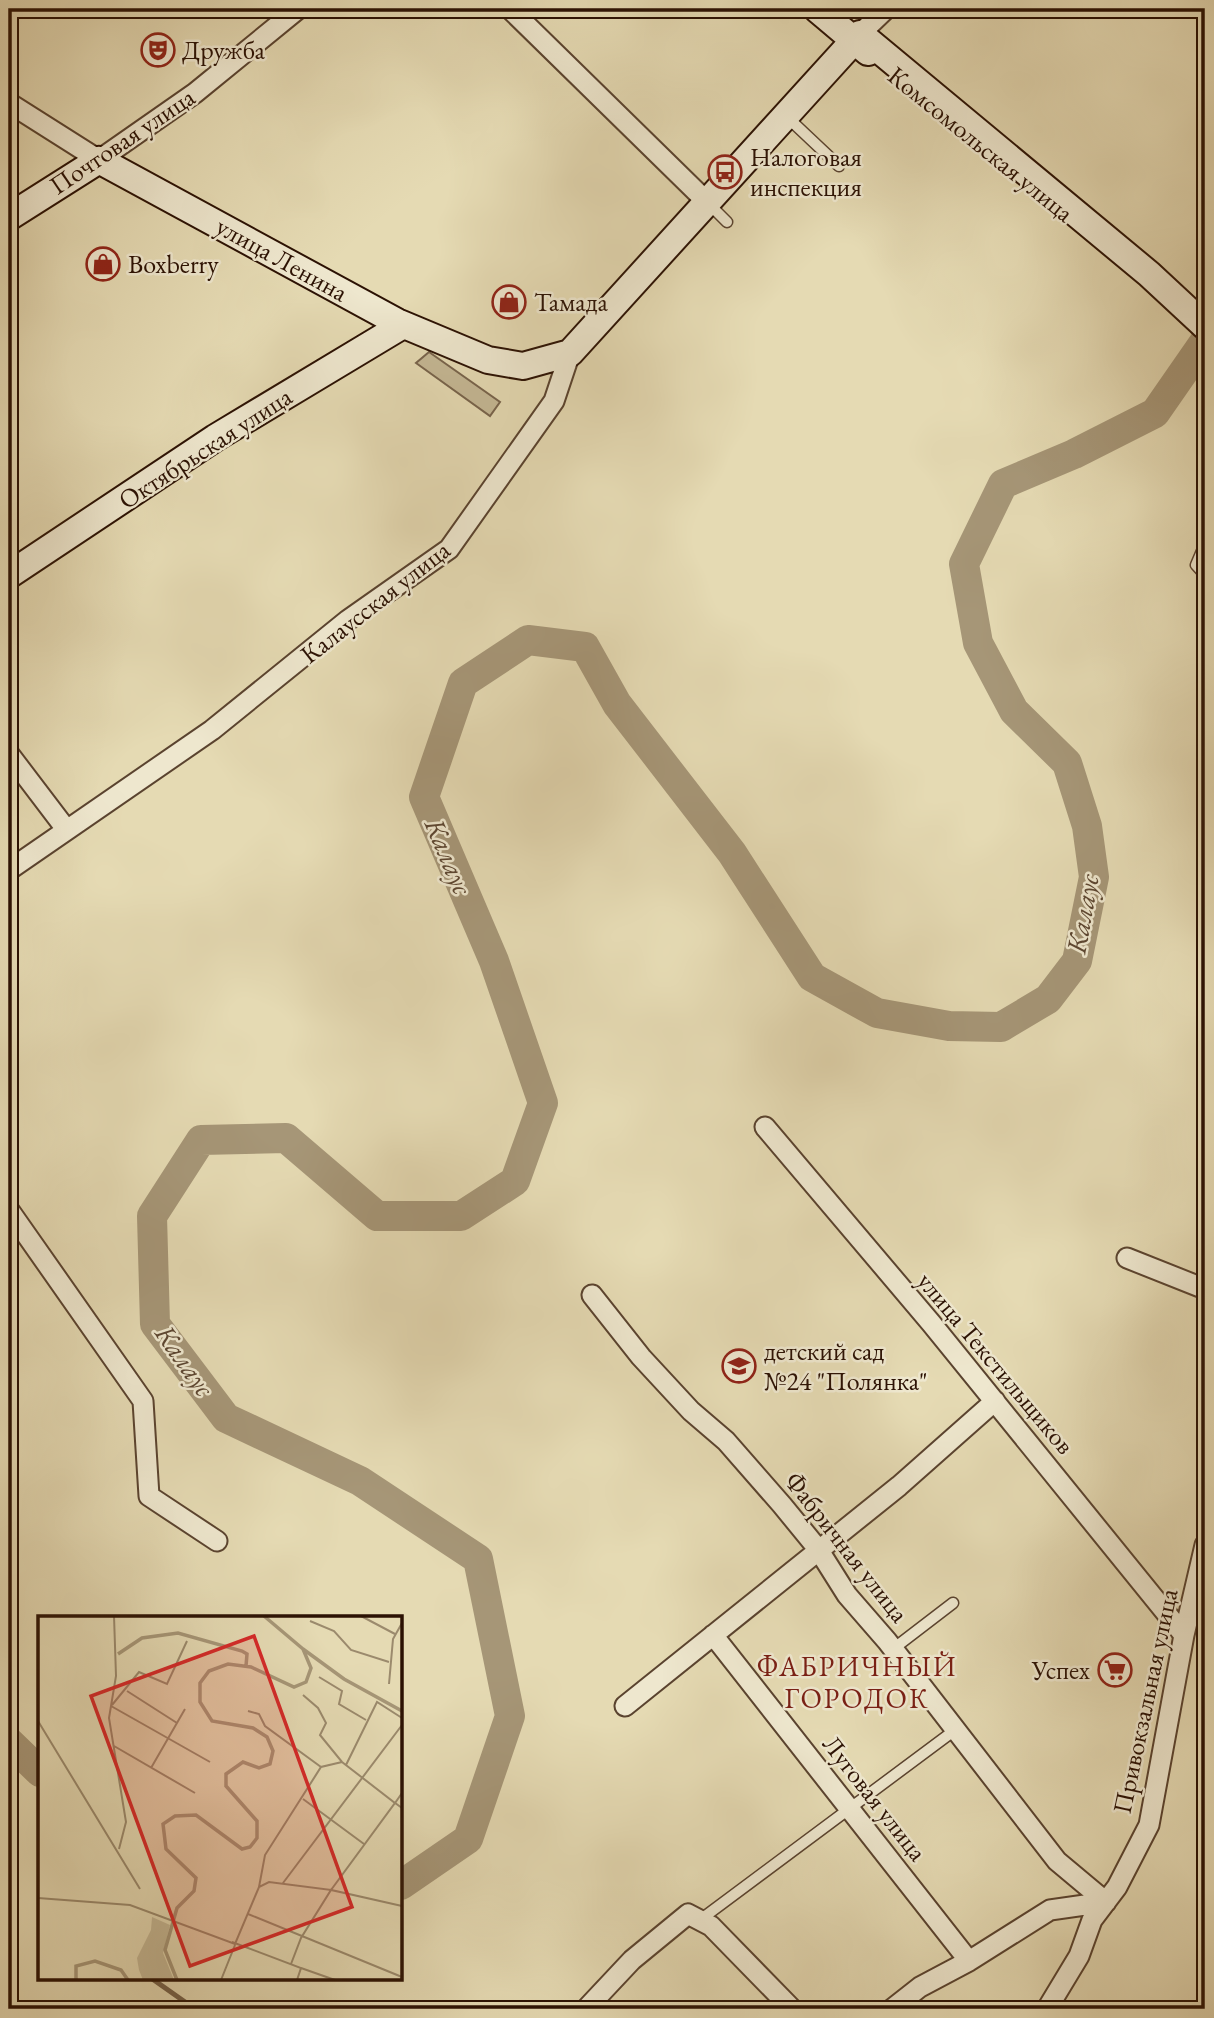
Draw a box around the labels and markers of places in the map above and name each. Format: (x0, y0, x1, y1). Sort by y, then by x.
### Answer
theatre icon: Дружба (139, 31, 177, 69)
place label: Дружба (182, 33, 266, 67)
place label: Налоговая инспекция (750, 140, 862, 204)
bus stop icon: Налоговая инспекция (706, 153, 744, 191)
shop icon: Boxberry (84, 245, 122, 283)
place label: Boxberry (128, 247, 219, 281)
shop icon: Тамада (490, 283, 528, 321)
place label: Тамада (534, 285, 609, 319)
place label: детский сад №24 "Полянка" (764, 1334, 928, 1398)
school or university icon: детский сад №24 "Полянка" (720, 1347, 758, 1385)
supermarket icon: Успех (1096, 1651, 1134, 1689)
place label: Успех (1031, 1653, 1091, 1687)

